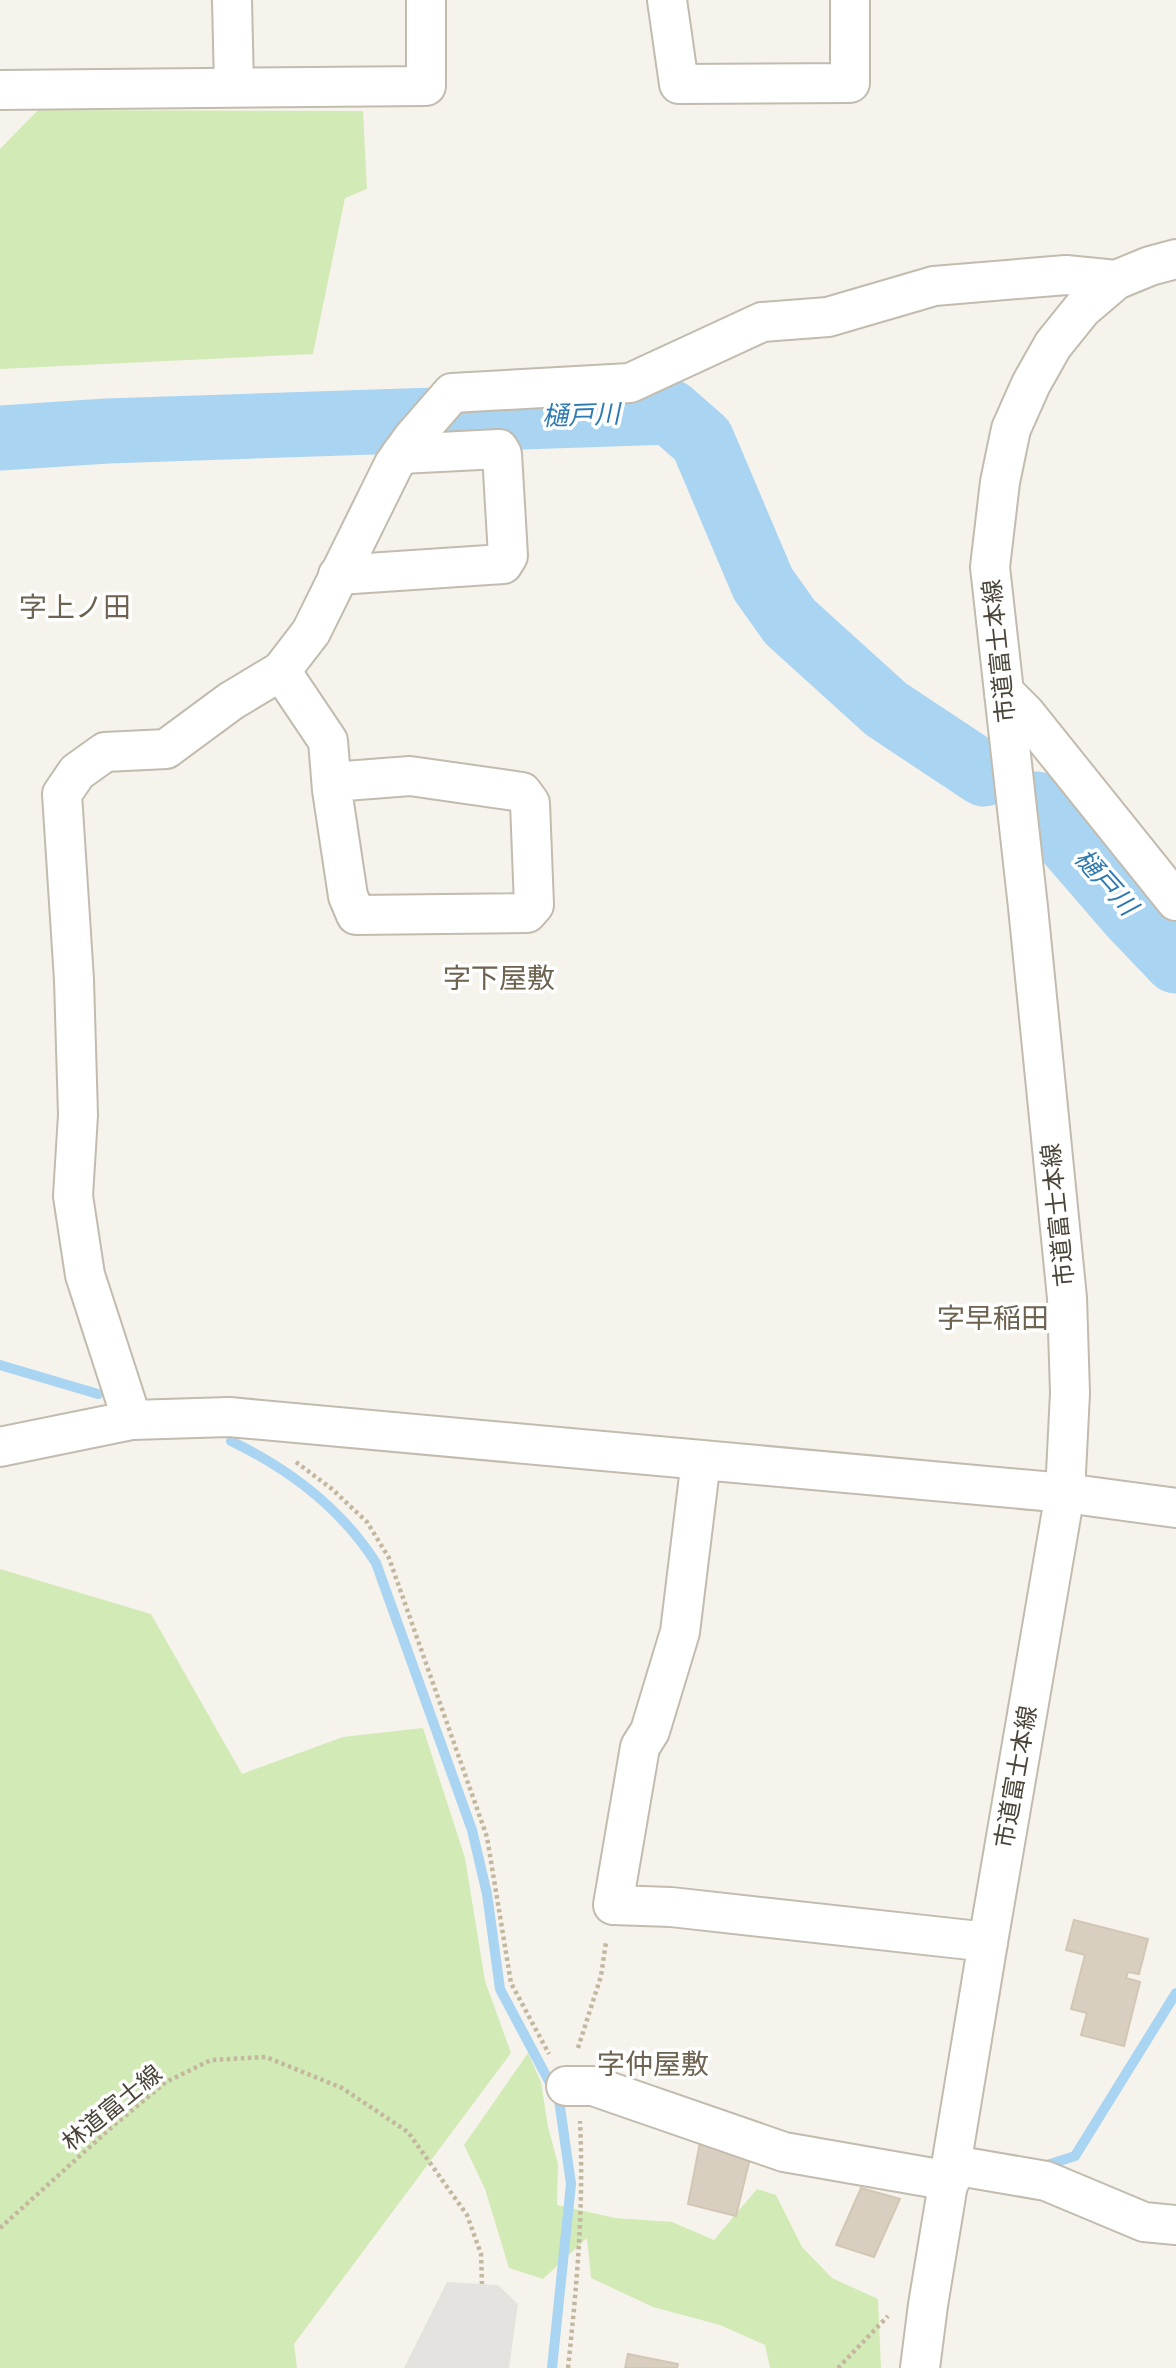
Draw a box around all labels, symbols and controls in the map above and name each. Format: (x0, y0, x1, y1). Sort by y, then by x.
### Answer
water label: 樋戸川 (541, 399, 623, 431)
street label: 市道富士本線 (977, 578, 1020, 724)
district label: 字上ノ田 (19, 591, 131, 624)
water label: 樋戸川 (1069, 843, 1145, 923)
district label: 字下屋敷 (443, 962, 555, 995)
street label: 市道富士本線 (1036, 1142, 1079, 1288)
district label: 字早稲田 (937, 1302, 1049, 1335)
street label: 市道富士本線 (989, 1703, 1042, 1850)
district label: 字仲屋敷 (597, 2048, 709, 2081)
street label: 林道富士線 (56, 2059, 167, 2157)

